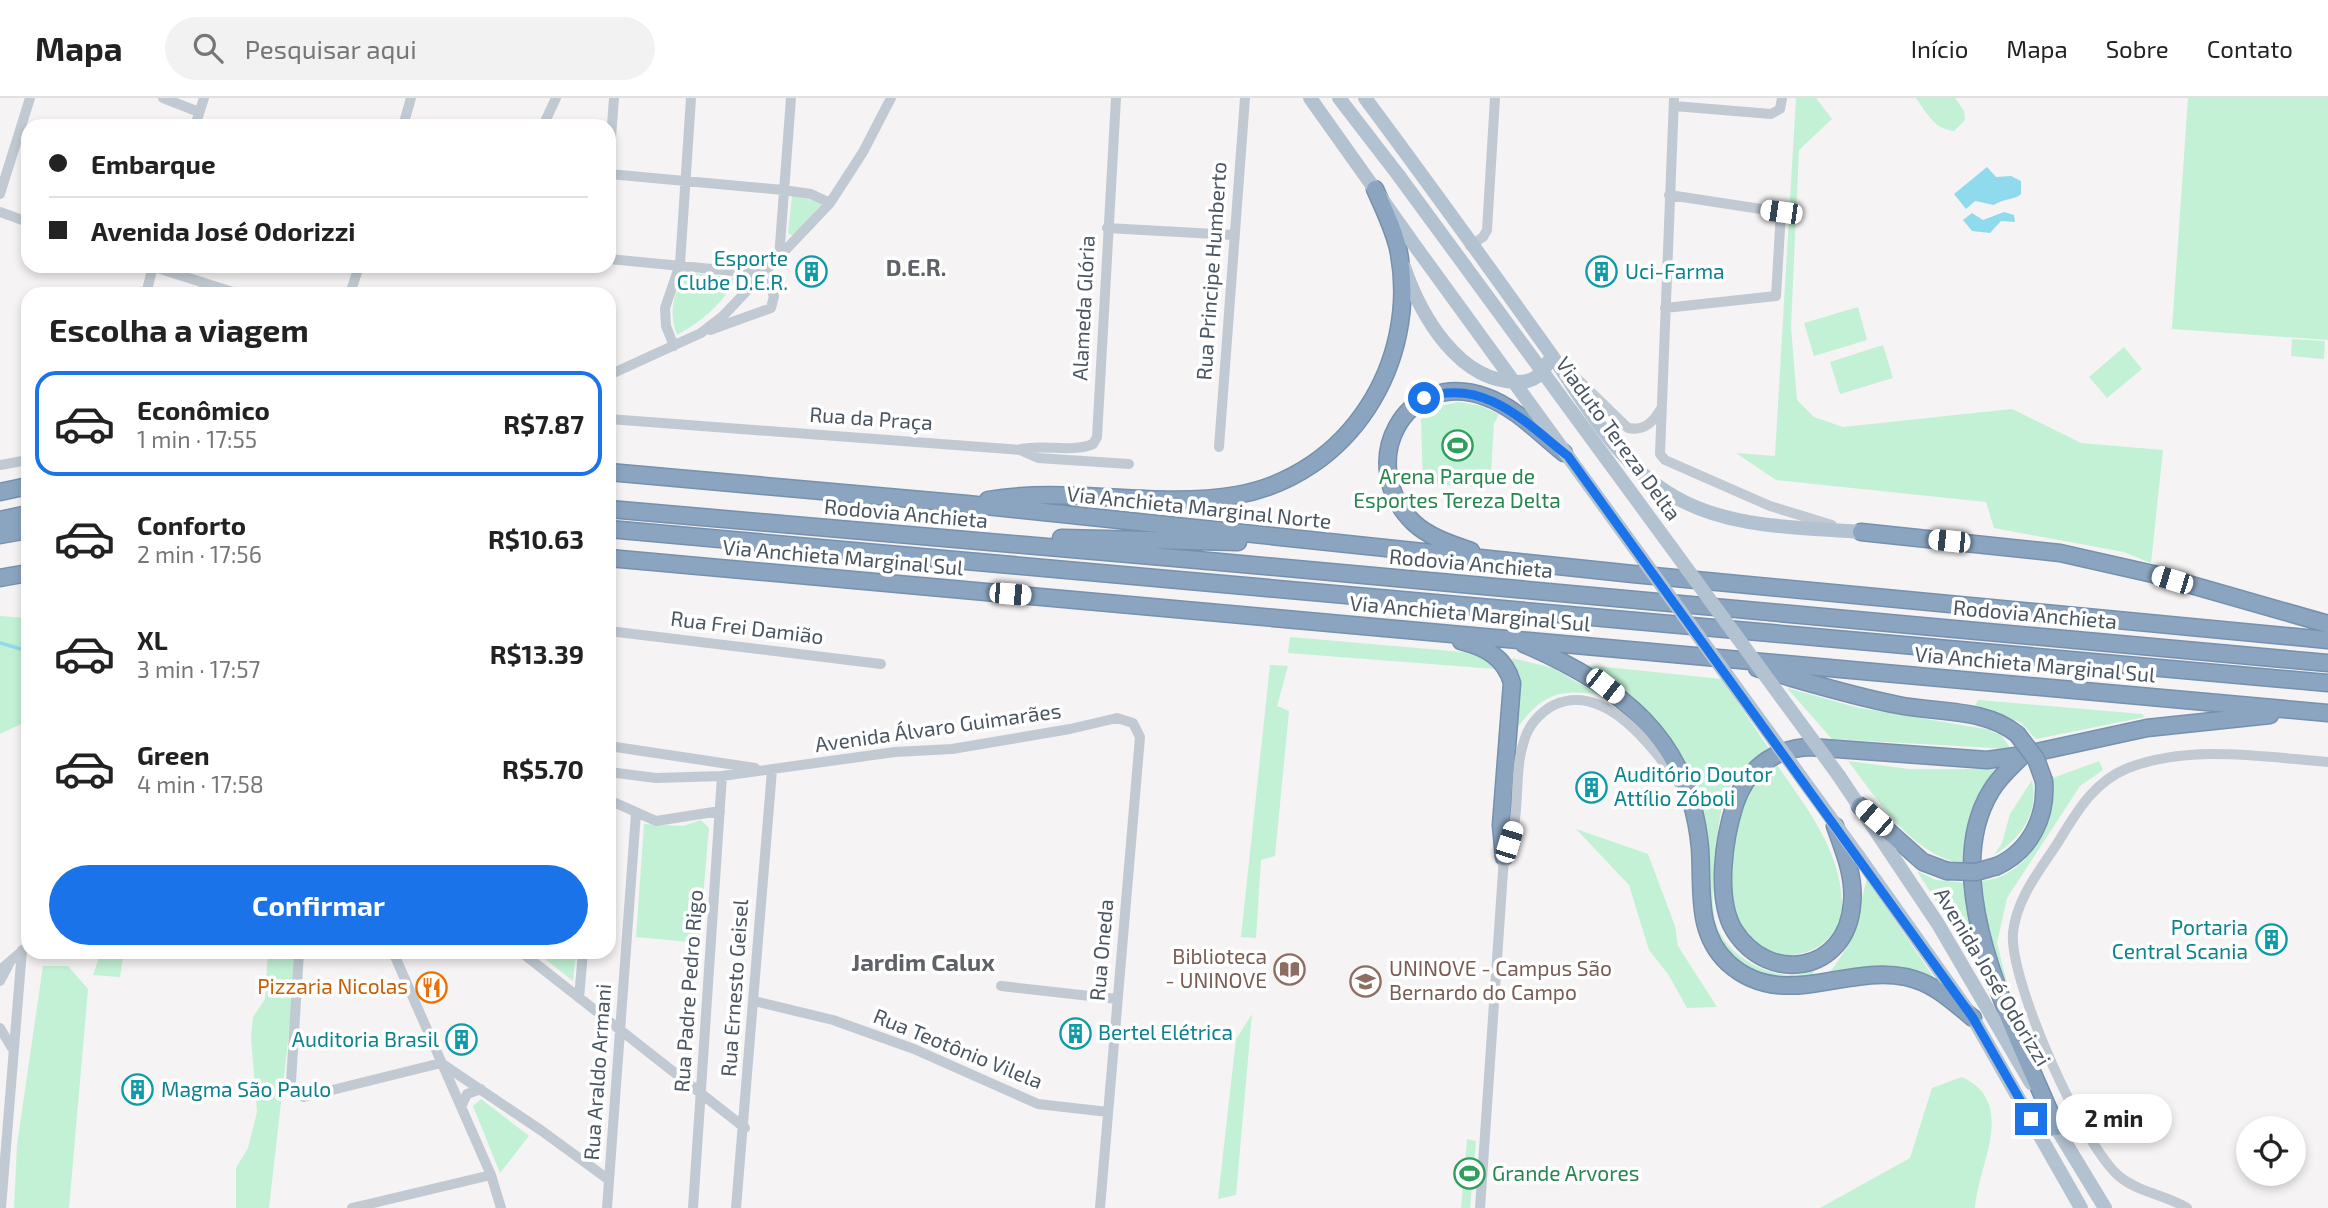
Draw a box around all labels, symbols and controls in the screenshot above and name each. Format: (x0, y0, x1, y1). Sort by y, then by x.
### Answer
search box (165, 17, 655, 80)
text: Mapa (35, 28, 123, 68)
icon: search (189, 29, 227, 67)
text: Pesquisar aqui (245, 33, 417, 64)
text: Início (1911, 34, 1968, 63)
text: Mapa (2006, 34, 2068, 63)
text: Sobre (2106, 34, 2169, 63)
text: Contato (2207, 34, 2293, 63)
text: Embarque (91, 148, 216, 179)
street label: Rua Principe Humberto (1190, 161, 1231, 381)
car (1759, 199, 1804, 225)
text: Avenida José Odorizzi (91, 215, 356, 246)
street label: Alameda Glória (1066, 235, 1099, 381)
place label: Esporte Clube D.E.R. (677, 245, 788, 294)
district label: D.E.R. (886, 253, 946, 281)
building icon: Esporte Clube D.E.R. (794, 254, 828, 288)
building icon: Uci-Farma (1585, 255, 1619, 289)
place label: Uci-Farma (1625, 258, 1725, 283)
text: Escolha a viagem (49, 310, 309, 348)
street label: Viaduto Tereza Delta (1552, 351, 1687, 525)
route start (1408, 382, 1440, 414)
icon: car (53, 392, 116, 455)
text: Econômico (137, 394, 270, 425)
street label: Rua da Praça (808, 401, 934, 436)
text: R$7.87 (503, 408, 584, 439)
text: 1 min · 17:55 (137, 425, 257, 453)
sports icon: Arena Parque de Esportes Tereza Delta (1440, 428, 1474, 462)
place label: Arena Parque de Esportes Tereza Delta (1353, 463, 1561, 512)
street label: Via Anchieta Marginal Norte (1066, 480, 1333, 533)
street label: Rodovia Anchieta (823, 493, 989, 532)
icon: car (53, 507, 116, 570)
text: Conforto (137, 509, 246, 540)
text: R$10.63 (488, 523, 584, 554)
car (1928, 528, 1971, 554)
street label: Via Anchieta Marginal Sul (722, 534, 965, 580)
text: 2 min · 17:56 (137, 540, 262, 568)
street label: Rodovia Anchieta (1388, 543, 1554, 582)
car (2149, 564, 2196, 596)
car (989, 582, 1032, 606)
street label: Via Anchieta Marginal Sul (1349, 590, 1592, 636)
street label: Rodovia Anchieta (1952, 594, 2118, 633)
street label: Rua Frei Damião (669, 605, 825, 648)
icon: car (53, 622, 116, 685)
text: XL (137, 624, 168, 655)
text: R$13.39 (490, 638, 584, 669)
street label: Via Anchieta Marginal Sul (1914, 641, 2157, 687)
text: 3 min · 17:57 (137, 655, 260, 683)
car (1582, 665, 1629, 707)
street label: Avenida Álvaro Guimarães (813, 697, 1063, 756)
icon: car (53, 737, 116, 800)
text: Green (137, 739, 210, 770)
text: R$5.70 (502, 753, 584, 784)
place label: Auditório Doutor Attílio Zóboli (1614, 761, 1773, 810)
text: 4 min · 17:58 (137, 770, 264, 798)
building icon: Auditório Doutor Attílio Zóboli (1574, 770, 1608, 804)
car (1852, 796, 1897, 840)
car (1493, 819, 1526, 865)
button: Confirmar (49, 865, 588, 945)
street label: Avenida José Odorizzi (1930, 882, 2057, 1070)
street label: Rua Padre Pedro Rigo (668, 889, 707, 1093)
street label: Rua Ernesto Geisel (715, 898, 752, 1078)
street label: Rua Oneda (1084, 898, 1117, 1002)
place label: Portaria Central Scania (2112, 914, 2248, 963)
building icon: Portaria Central Scania (2254, 923, 2288, 957)
place label: Biblioteca - UNINOVE (1165, 943, 1267, 992)
district label: Jardim Calux (851, 947, 995, 976)
library icon: Biblioteca - UNINOVE (1273, 952, 1307, 986)
place label: UNINOVE - Campus São Bernardo do Campo (1389, 955, 1612, 1004)
school or university icon: UNINOVE - Campus São Bernardo do Campo (1349, 964, 1383, 998)
restaurant icon: Pizzaria Nicolas (414, 970, 448, 1004)
place label: Pizzaria Nicolas (257, 973, 408, 998)
street label: Rua Araldo Armani (578, 983, 615, 1161)
street label: Rua Teotônio Vilela (870, 1002, 1047, 1093)
building icon: Bertel Elétrica (1058, 1016, 1092, 1050)
place label: Bertel Elétrica (1098, 1019, 1233, 1044)
building icon: Auditoria Brasil (445, 1023, 479, 1057)
place label: Auditoria Brasil (292, 1026, 440, 1051)
building icon: Magma São Paulo (121, 1073, 155, 1107)
place label: Magma São Paulo (161, 1076, 331, 1101)
callout: 2 min (2056, 1094, 2171, 1144)
route end (2015, 1103, 2047, 1135)
text: 2 min (2085, 1104, 2143, 1132)
map controls (2236, 1116, 2306, 1186)
button: locate (2236, 1116, 2306, 1186)
sports icon: Grande Arvores (1452, 1157, 1486, 1191)
place label: Grande Arvores (1492, 1160, 1639, 1185)

